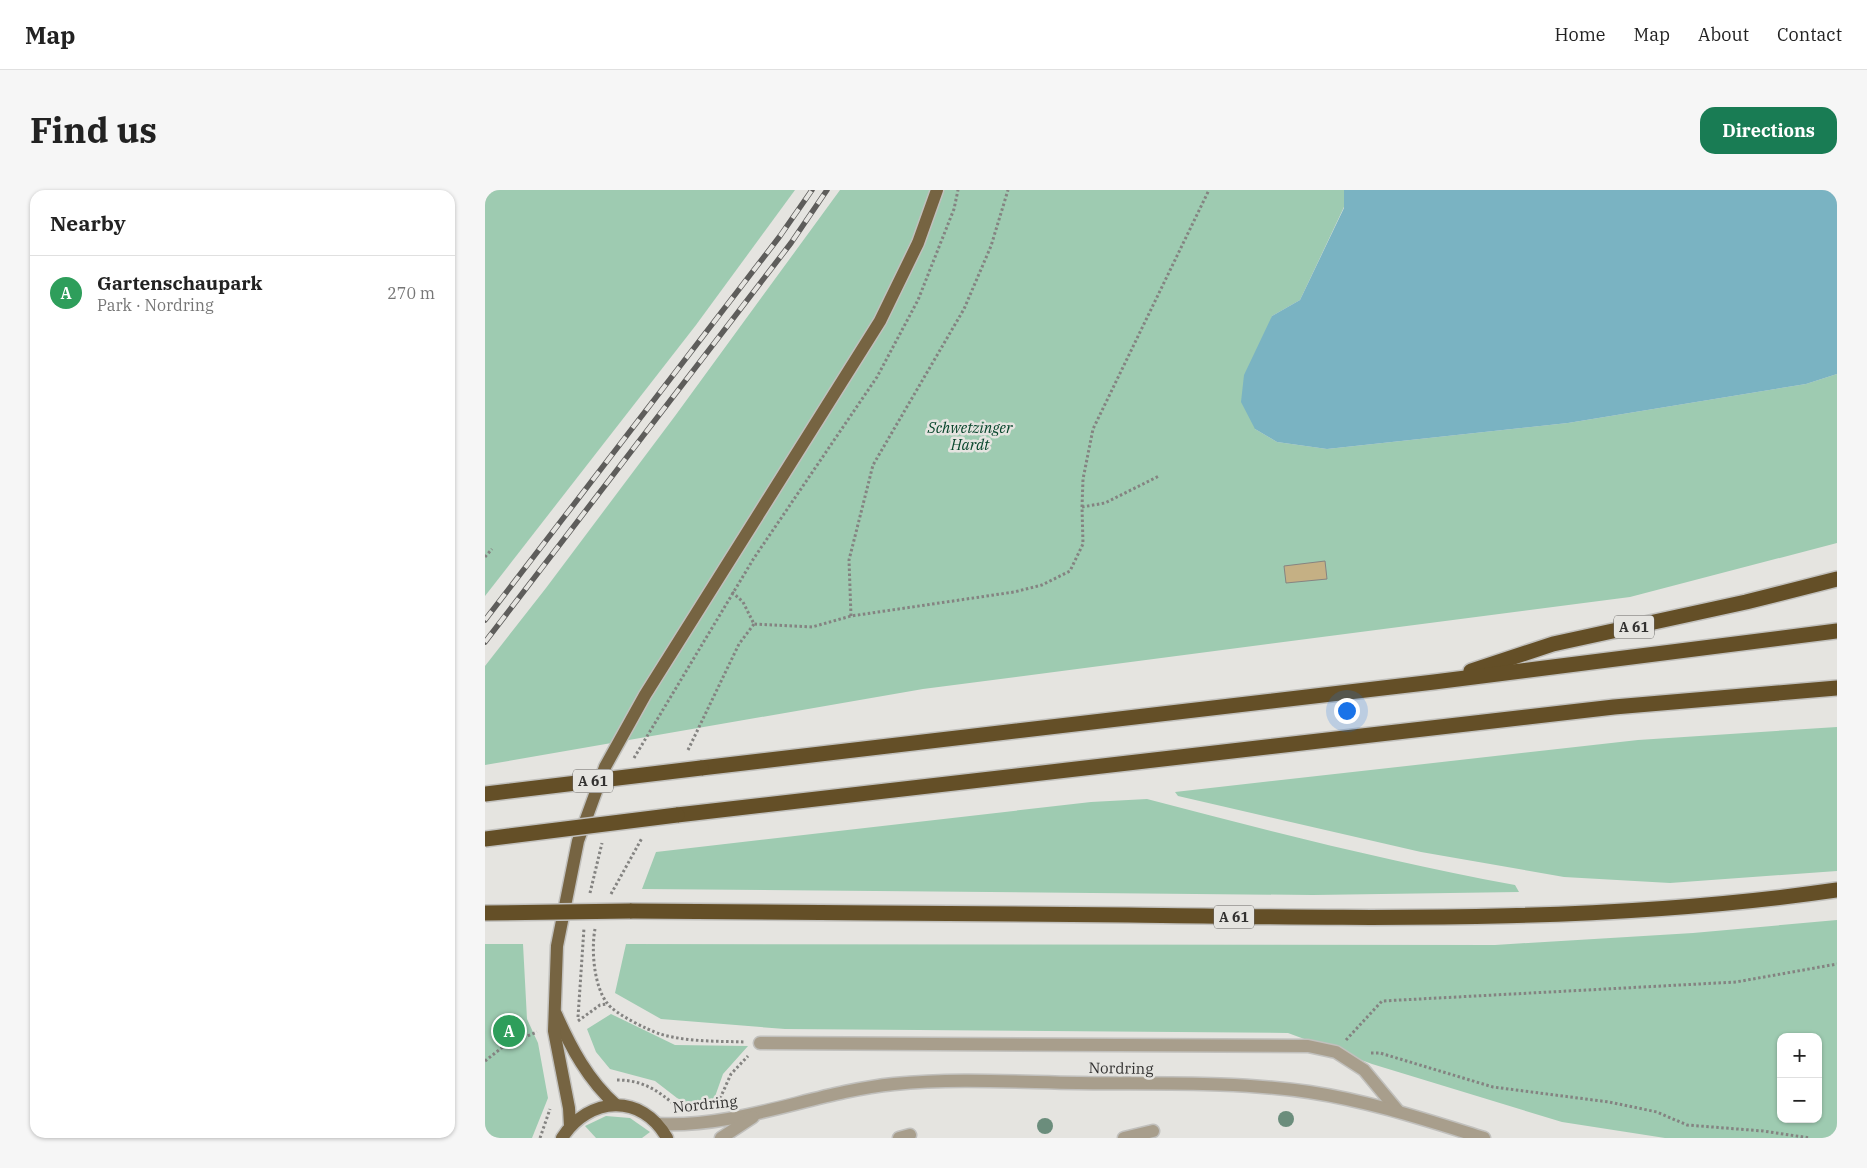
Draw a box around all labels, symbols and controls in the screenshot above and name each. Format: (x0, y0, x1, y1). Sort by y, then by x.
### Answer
text: Map (25, 19, 75, 51)
text: Home (1554, 23, 1606, 46)
text: Map (1634, 23, 1670, 46)
text: About (1698, 23, 1749, 46)
text: Contact (1777, 23, 1842, 46)
text: Find us (30, 107, 157, 153)
button: Directions (1700, 107, 1837, 154)
text: Nearby (50, 209, 126, 237)
text: Gartenschaupark (97, 271, 262, 295)
text: A (60, 283, 72, 303)
text: 270 m (387, 283, 435, 303)
text: Park · Nordring (97, 295, 214, 315)
park label: Schwetzinger Hardt (926, 418, 1013, 454)
road number: A 61 (1614, 616, 1654, 638)
your location (1334, 698, 1360, 724)
road number: A 61 (573, 770, 613, 792)
road number: A 61 (1214, 906, 1254, 929)
pin: A (493, 1012, 525, 1050)
map controls (1777, 1033, 1822, 1123)
button: + (1777, 1033, 1822, 1078)
street label: Nordring (1088, 1058, 1154, 1078)
button: − (1777, 1078, 1822, 1123)
street label: Nordring (672, 1091, 738, 1117)

